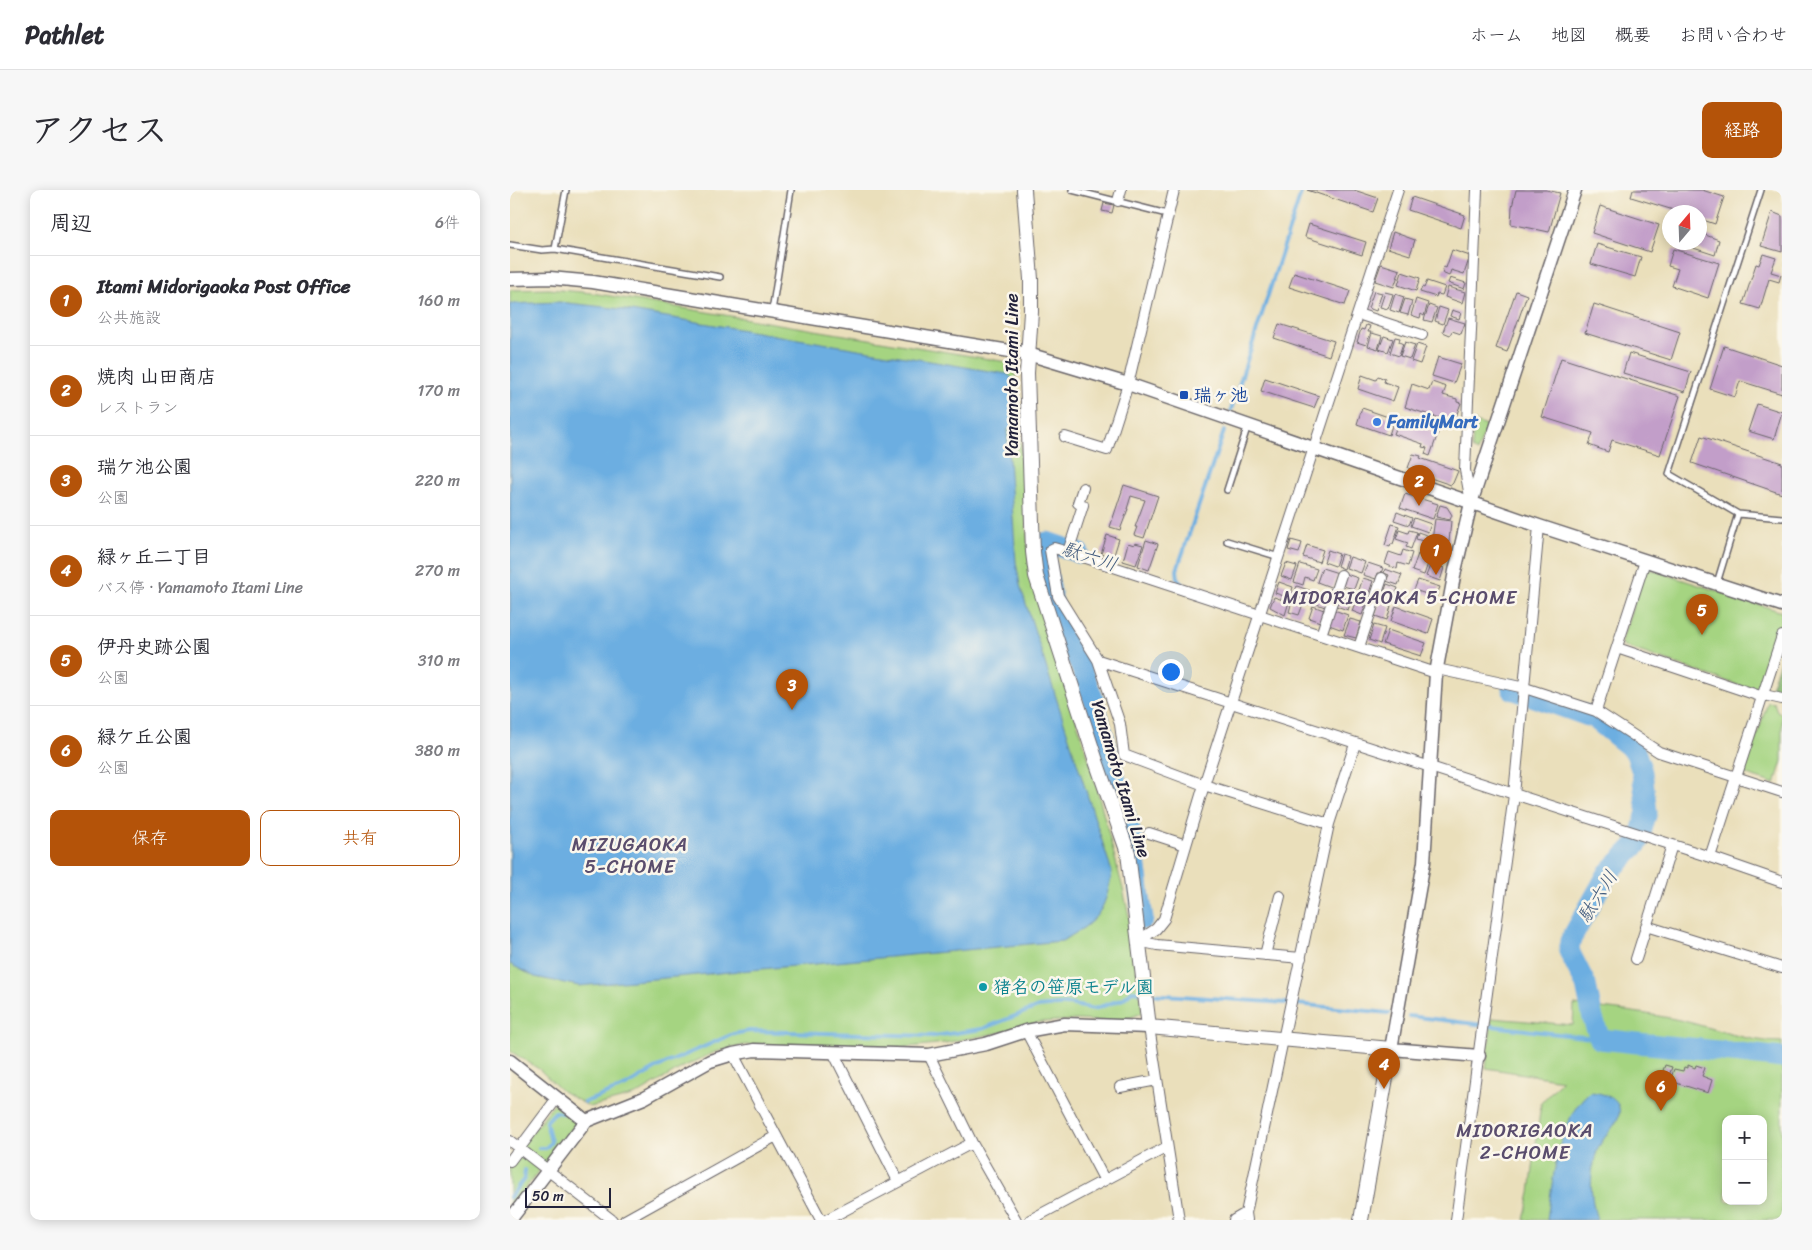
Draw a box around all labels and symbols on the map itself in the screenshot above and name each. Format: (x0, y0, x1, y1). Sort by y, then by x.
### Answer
north arrow (1662, 205, 1707, 250)
street label: Yamamoto Itami Line (996, 293, 1028, 457)
place label: 瑞ヶ池 (1194, 379, 1248, 411)
marker: 瑞ヶ池 (1178, 389, 1190, 401)
place label: FamilyMart (1386, 406, 1479, 438)
marker: FamilyMart (1371, 416, 1383, 428)
pin: 2 (1403, 465, 1435, 506)
water label: 駄六川 (1058, 532, 1122, 581)
pin: 1 (1420, 534, 1452, 575)
district label: MIDORIGAOKA 5-CHOME (1283, 581, 1518, 614)
pin: 5 (1686, 594, 1718, 635)
your location (1158, 659, 1184, 685)
pin: 3 (776, 669, 808, 710)
street label: Yamamoto Itami Line (1082, 696, 1160, 862)
district label: MIZUGAOKA 5-CHOME (572, 828, 688, 883)
water label: 駄六川 (1568, 863, 1627, 929)
place label: 猪名の笹原モデル園 (993, 971, 1154, 1003)
marker: 猪名の笹原モデル園 (977, 981, 989, 993)
pin: 4 (1368, 1048, 1400, 1089)
pin: 6 (1645, 1070, 1677, 1111)
district label: MIDORIGAOKA 2-CHOME (1456, 1114, 1594, 1169)
scale bar (525, 1185, 611, 1208)

